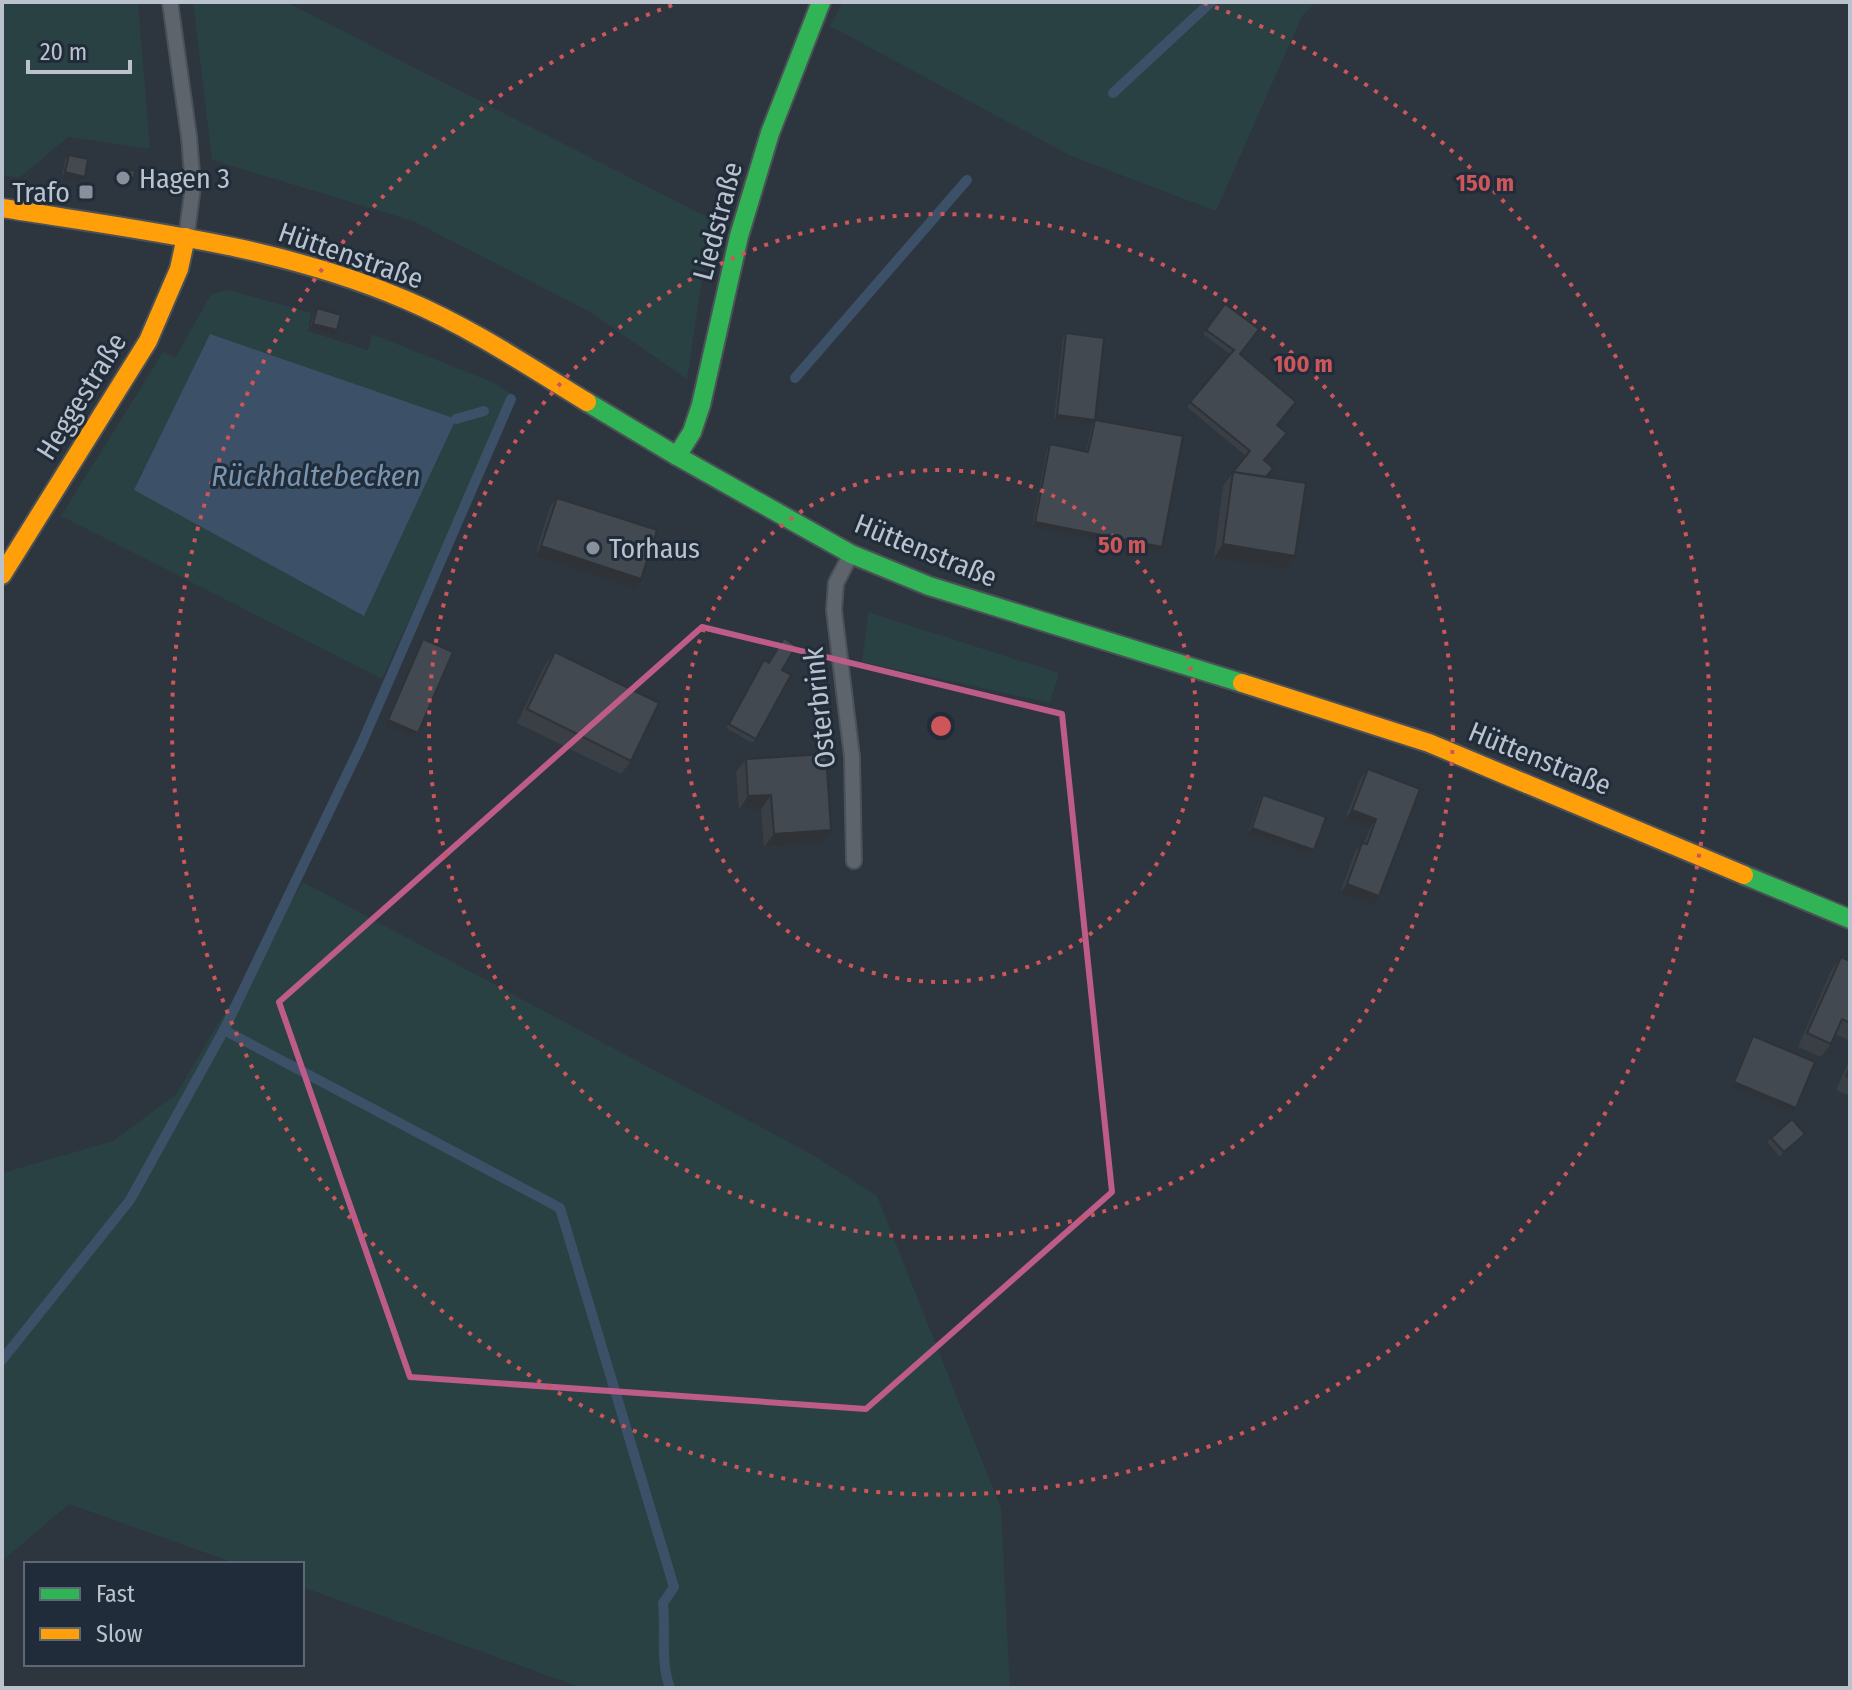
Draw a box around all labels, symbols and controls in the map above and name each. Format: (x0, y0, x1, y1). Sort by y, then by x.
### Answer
scale bar (28, 24, 130, 74)
text: 20 m (40, 38, 87, 66)
street label: Liedstraße (686, 158, 749, 284)
place label: Hagen 3 (139, 162, 230, 195)
marker: Hagen 3 (114, 169, 132, 187)
text: 150 m (1456, 169, 1514, 197)
place label: Trafo (12, 176, 70, 209)
marker: Trafo (77, 183, 95, 201)
street label: Hüttenstraße (274, 215, 427, 296)
street label: Heggestraße (30, 327, 133, 466)
text: 100 m (1273, 350, 1333, 378)
water label: Rückhaltebecken (211, 458, 421, 494)
street label: Hüttenstraße (850, 507, 1002, 594)
text: 50 m (1098, 531, 1146, 559)
place label: Torhaus (609, 532, 700, 565)
marker: Torhaus (584, 539, 602, 557)
street label: Osterbrink (797, 645, 842, 770)
centre of rings (927, 712, 955, 740)
street label: Hüttenstraße (1464, 715, 1616, 802)
legend (24, 1562, 304, 1666)
text: Fast (96, 1580, 135, 1608)
text: Slow (96, 1620, 143, 1648)

